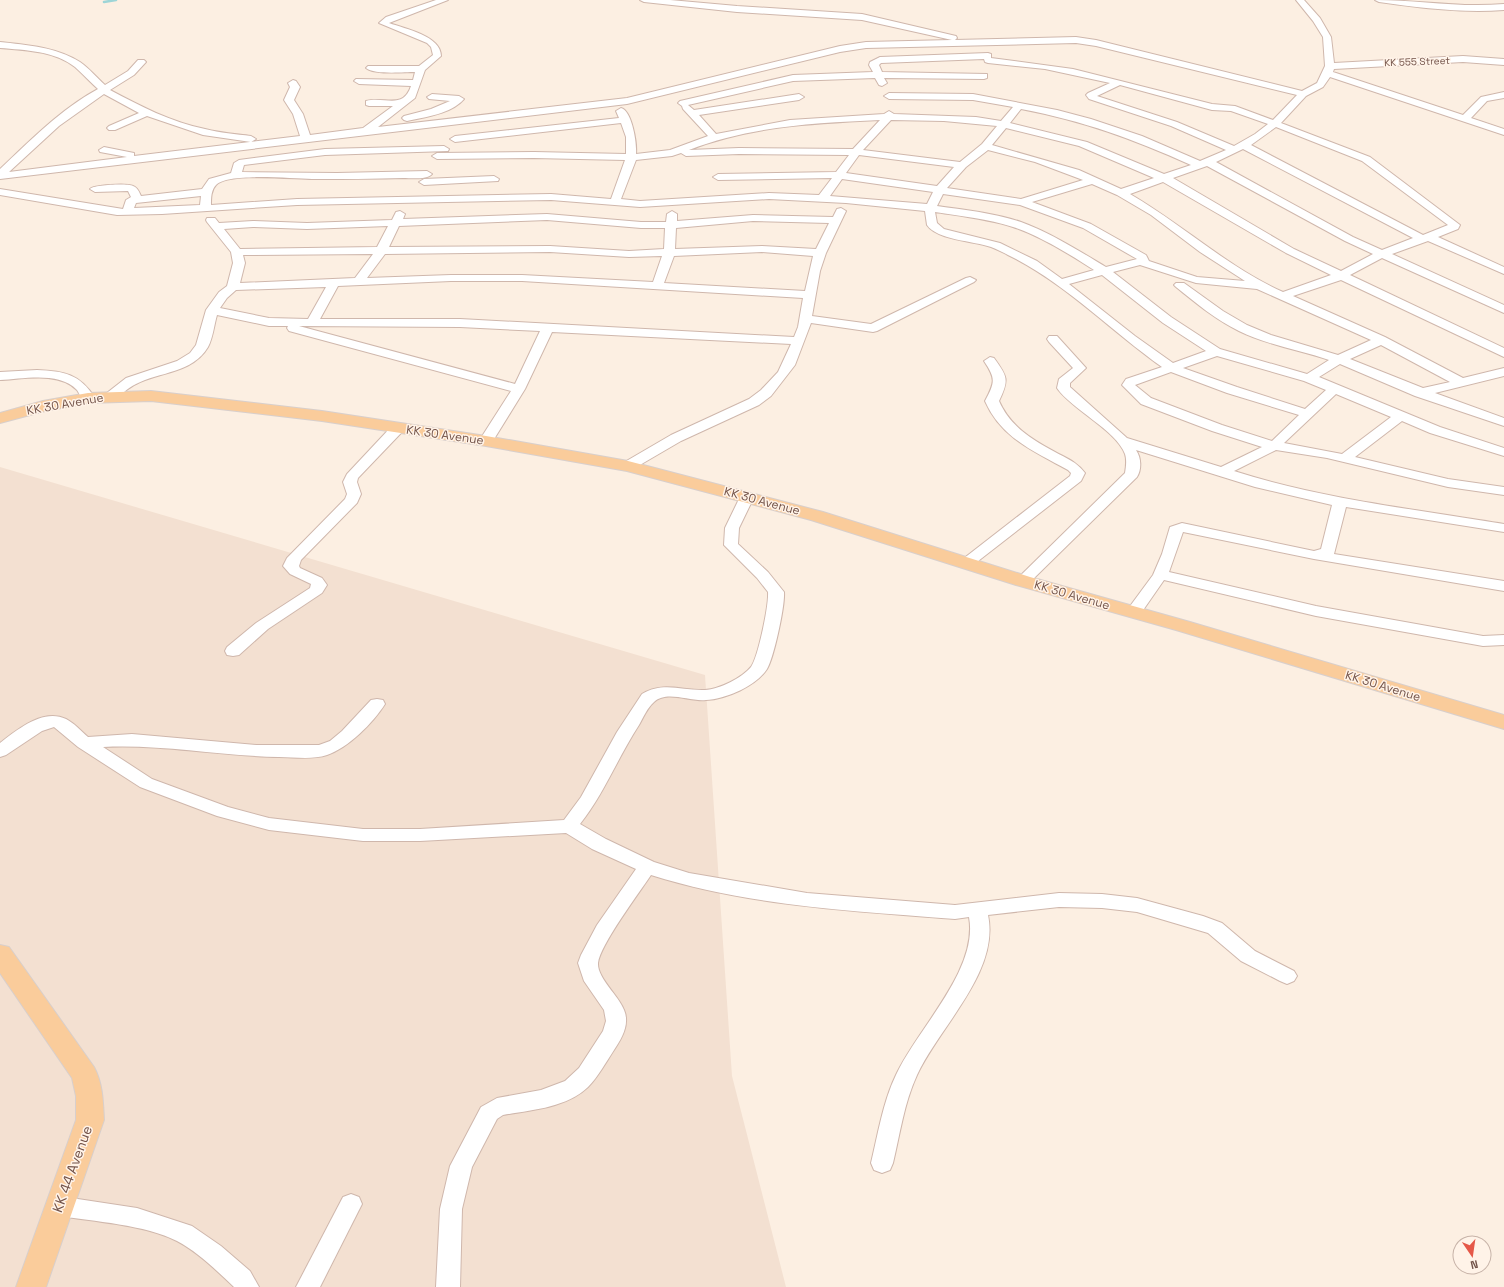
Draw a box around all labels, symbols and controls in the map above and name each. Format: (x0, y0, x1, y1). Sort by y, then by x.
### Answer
street label: KK 555 Street (1384, 54, 1451, 69)
street label: KK 30 Avenue (25, 389, 105, 419)
street label: KK 30 Avenue (405, 422, 485, 448)
street label: KK 30 Avenue (722, 483, 802, 519)
street label: KK 30 Avenue (1032, 577, 1112, 613)
street label: KK 30 Avenue (1343, 667, 1423, 705)
street label: KK 44 Avenue (48, 1123, 96, 1215)
north arrow (1452, 1235, 1492, 1275)
text: N (1469, 1257, 1479, 1272)

